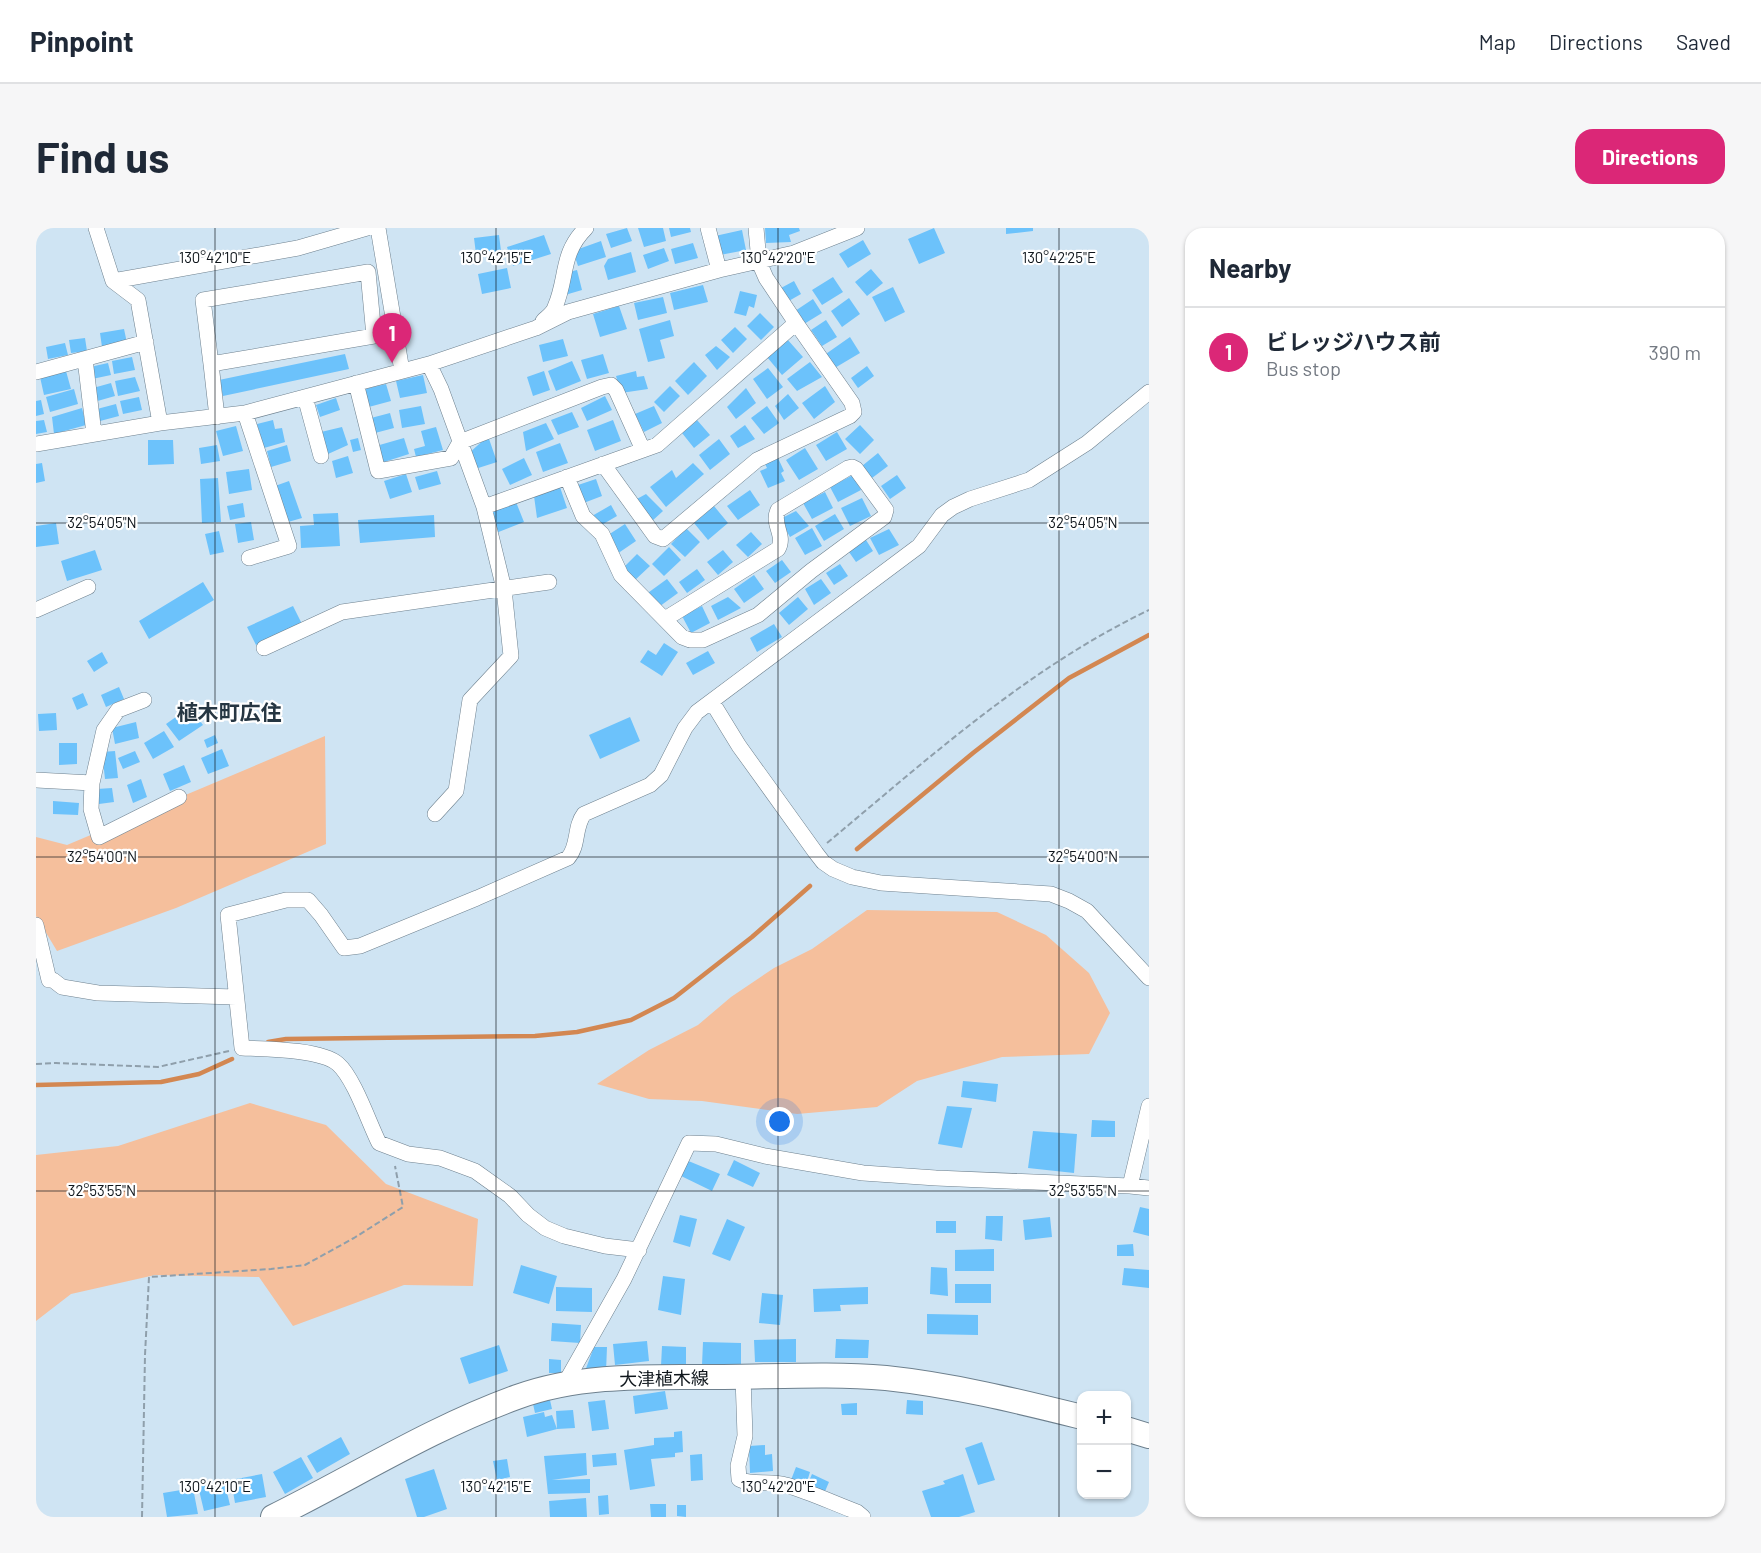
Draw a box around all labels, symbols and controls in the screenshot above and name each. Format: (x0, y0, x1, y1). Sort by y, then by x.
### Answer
text: Pinpoint (30, 24, 134, 58)
text: Map (1479, 29, 1516, 54)
text: Directions (1549, 29, 1643, 54)
text: Saved (1676, 29, 1731, 54)
button: Directions (1575, 129, 1725, 184)
text: Find us (36, 131, 169, 181)
text: 130°42'10"E (179, 248, 251, 266)
text: 130°42'15"E (460, 248, 532, 266)
text: 130°42'20"E (741, 248, 816, 266)
text: 130°42'25"E (1022, 248, 1096, 266)
text: Nearby (1209, 252, 1291, 283)
pin: 1 (372, 314, 412, 363)
text: ビレッジハウス前 (1266, 328, 1441, 354)
text: 1 (1225, 340, 1232, 364)
text: 390 m (1648, 340, 1701, 364)
text: Bus stop (1266, 356, 1341, 380)
text: 32°54'05"N (67, 513, 137, 531)
text: 32°54'05"N (1048, 513, 1118, 531)
district label: 植木町広住 (177, 699, 282, 724)
text: 32°54'00"N (67, 847, 137, 865)
text: 32°54'00"N (1048, 847, 1118, 865)
your location (765, 1107, 794, 1136)
text: 32°53'55"N (68, 1181, 136, 1199)
text: 32°53'55"N (1049, 1181, 1117, 1199)
street label: 大津植木線 (619, 1366, 709, 1390)
map controls (1077, 1391, 1131, 1499)
button: + (1077, 1391, 1131, 1445)
button: − (1077, 1445, 1131, 1499)
text: 130°42'10"E (179, 1477, 251, 1495)
text: 130°42'15"E (460, 1477, 532, 1495)
text: 130°42'20"E (741, 1477, 816, 1495)

